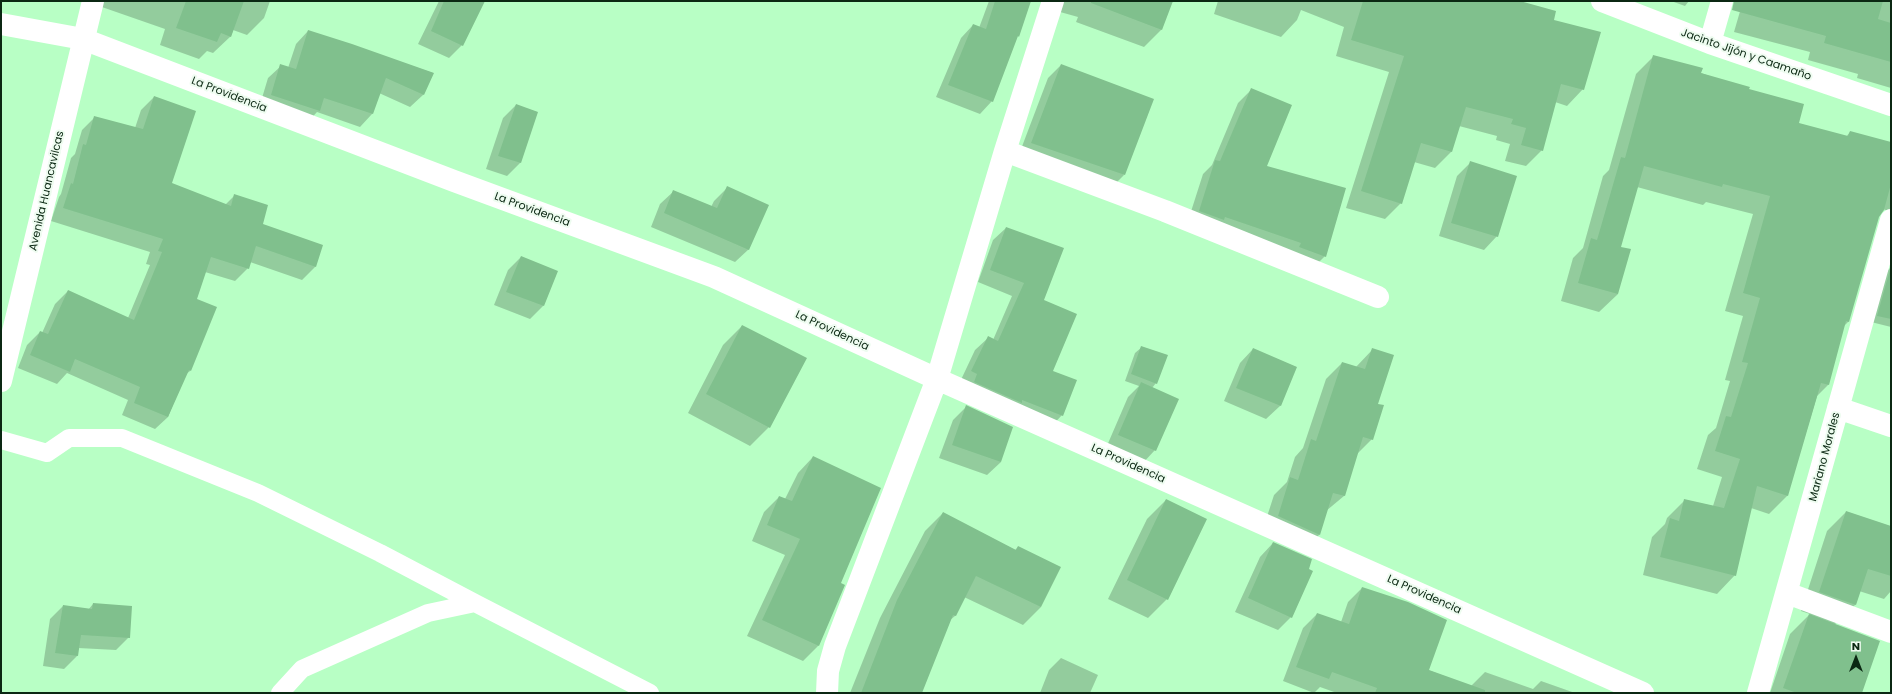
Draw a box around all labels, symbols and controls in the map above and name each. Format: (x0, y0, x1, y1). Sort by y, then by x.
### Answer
street label: Jacinto Jijón y Caamaño (1679, 26, 1813, 84)
street label: La Providencia (189, 75, 269, 115)
street label: Avenida Huancavilcas (27, 130, 67, 252)
street label: La Providencia (492, 190, 572, 230)
street label: La Providencia (793, 308, 871, 354)
street label: Mariano Morales (1807, 411, 1843, 503)
street label: La Providencia (1089, 442, 1167, 486)
street label: La Providencia (1385, 573, 1463, 617)
north arrow (1836, 638, 1876, 678)
text: N (1852, 638, 1860, 654)

